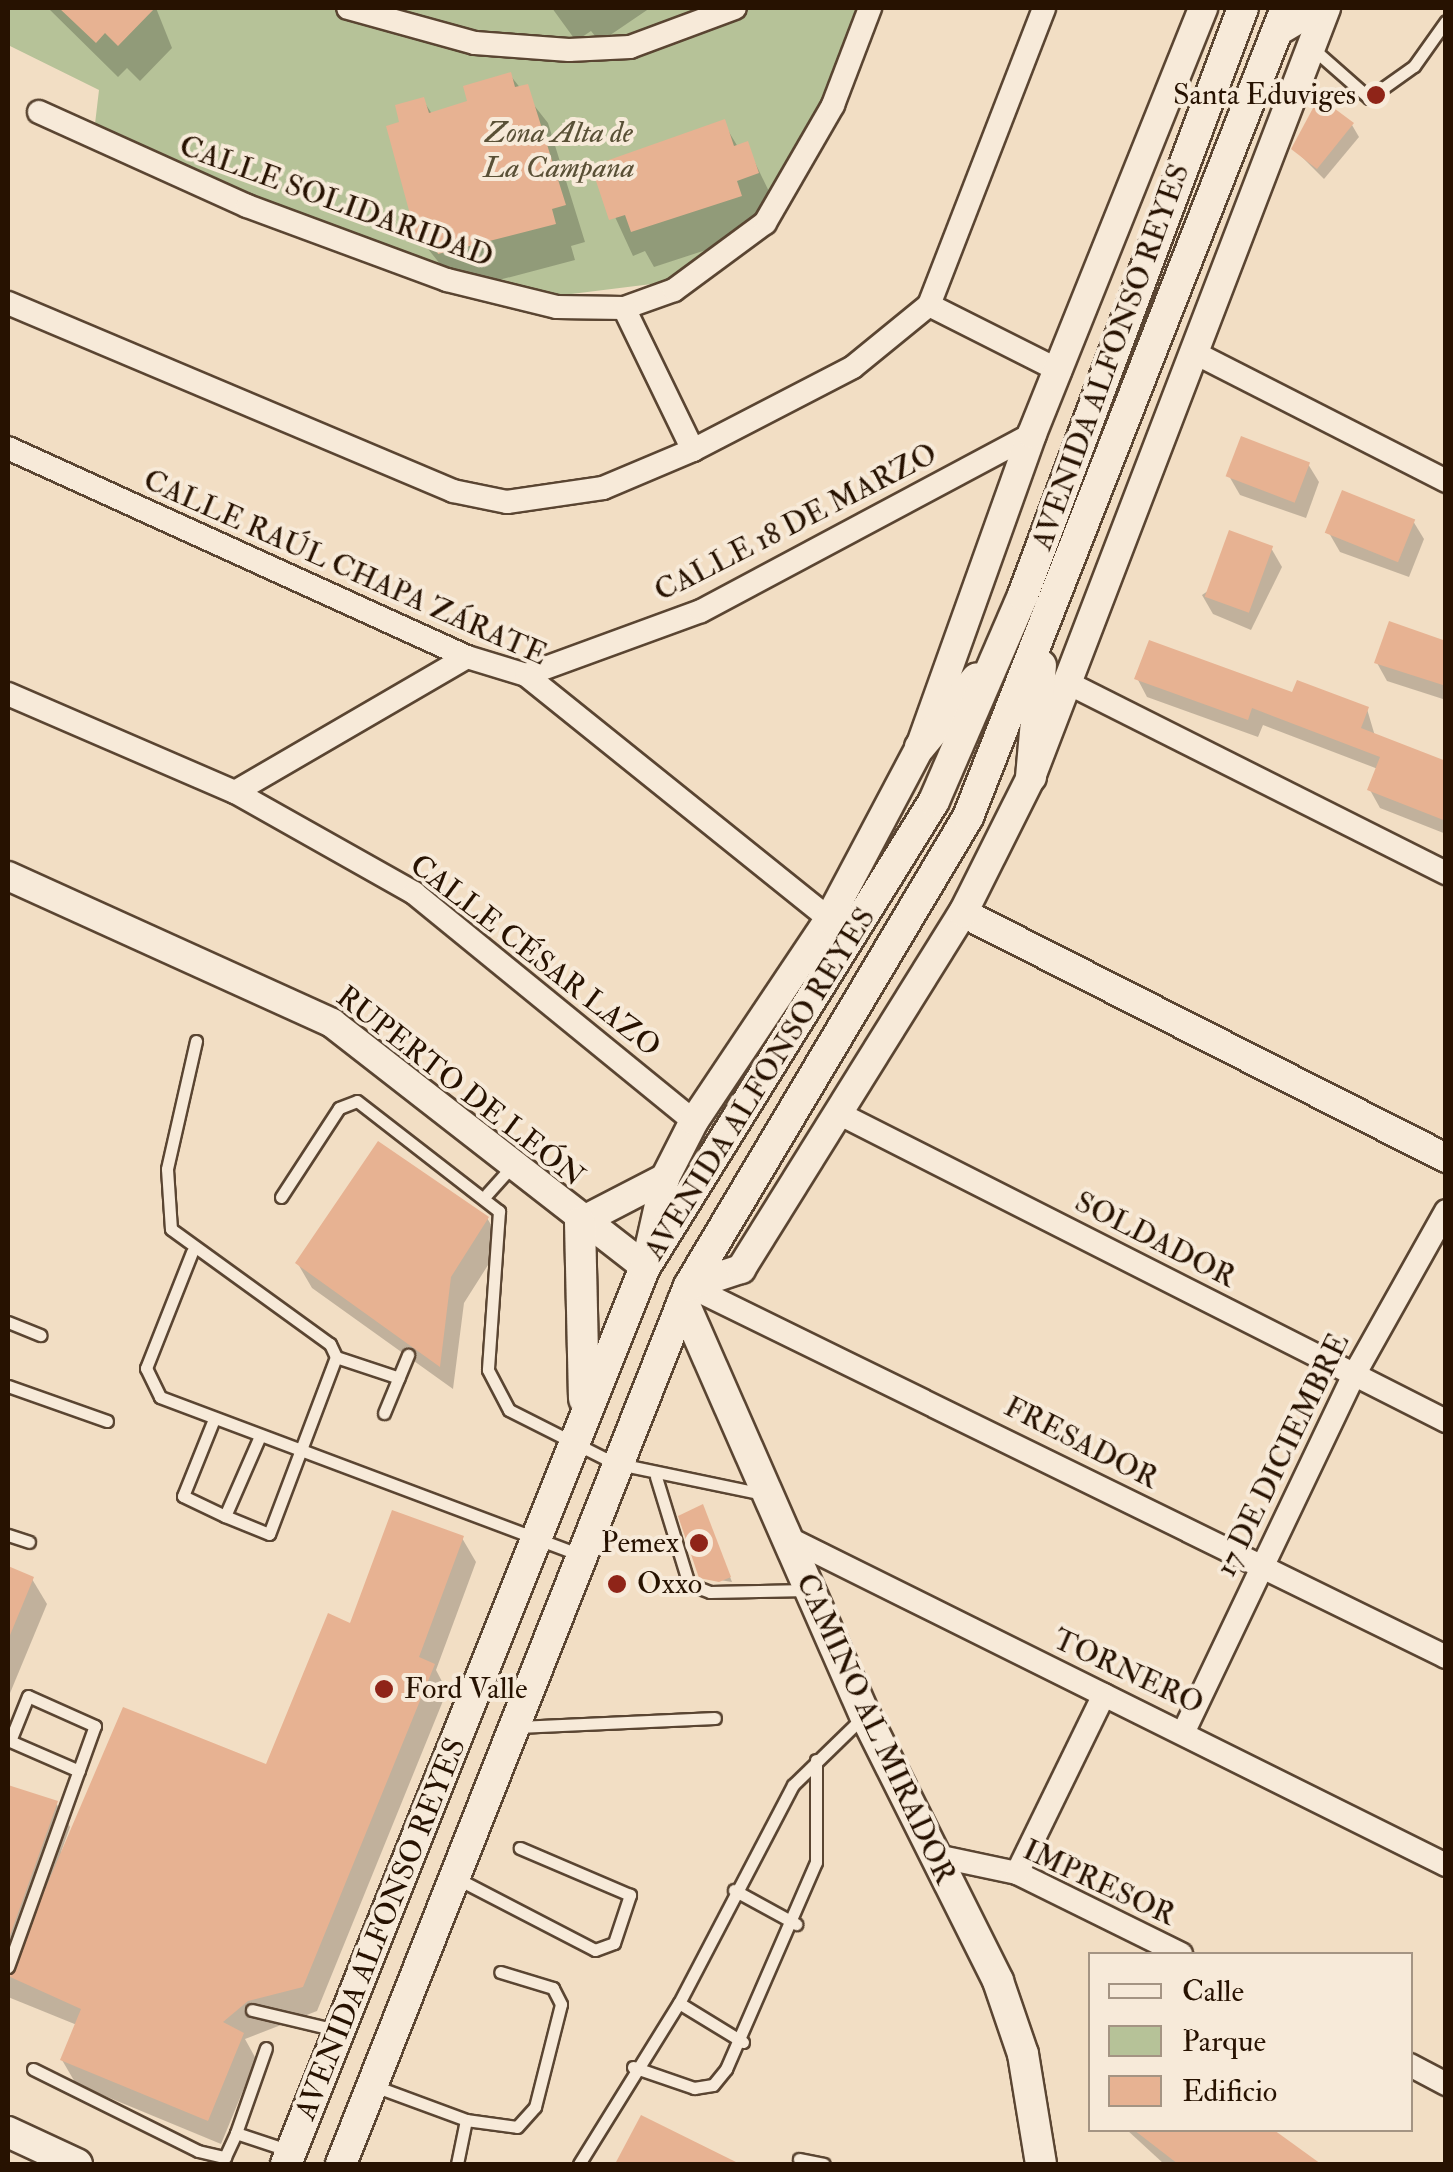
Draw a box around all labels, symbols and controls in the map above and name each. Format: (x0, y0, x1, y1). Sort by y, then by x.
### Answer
place label: Santa Eduviges (1173, 77, 1356, 113)
marker: Santa Eduviges (1365, 84, 1387, 106)
park label: Zona Alta de La Campana (483, 115, 635, 186)
street label: CALLE SOLIDARIDAD (174, 128, 498, 276)
street label: AVENIDA ALFONSO REYES (1024, 159, 1198, 555)
street label: CALLE 18 DE MARZO (649, 436, 943, 610)
street label: CALLE RAÚL CHAPA ZÁRATE (138, 462, 552, 674)
street label: CALLE CÉSAR LAZO (403, 847, 667, 1065)
street label: AVENIDA ALFONSO REYES (637, 901, 883, 1267)
street label: RUPERTO DE LEÓN (329, 979, 591, 1195)
street label: SOLDADOR (1069, 1184, 1241, 1296)
street label: 17 DE DICIEMBRE (1208, 1327, 1358, 1583)
street label: FRESADOR (998, 1389, 1164, 1497)
place label: Pemex (601, 1525, 679, 1561)
marker: Pemex (688, 1532, 710, 1554)
place label: Oxxo (637, 1566, 702, 1602)
street label: CAMINO AL MIRADOR (787, 1568, 963, 1890)
marker: Oxxo (606, 1573, 628, 1595)
street label: TORNERO (1047, 1622, 1209, 1722)
place label: Ford Valle (404, 1671, 527, 1707)
marker: Ford Valle (373, 1678, 395, 1700)
street label: AVENIDA ALFONSO REYES (288, 1733, 474, 2125)
street label: IMPRESOR (1017, 1832, 1181, 1934)
legend (1088, 1952, 1413, 2132)
text: Calle (1182, 1973, 1244, 2010)
text: Parque (1182, 2023, 1266, 2060)
text: Edificio (1182, 2073, 1277, 2110)

